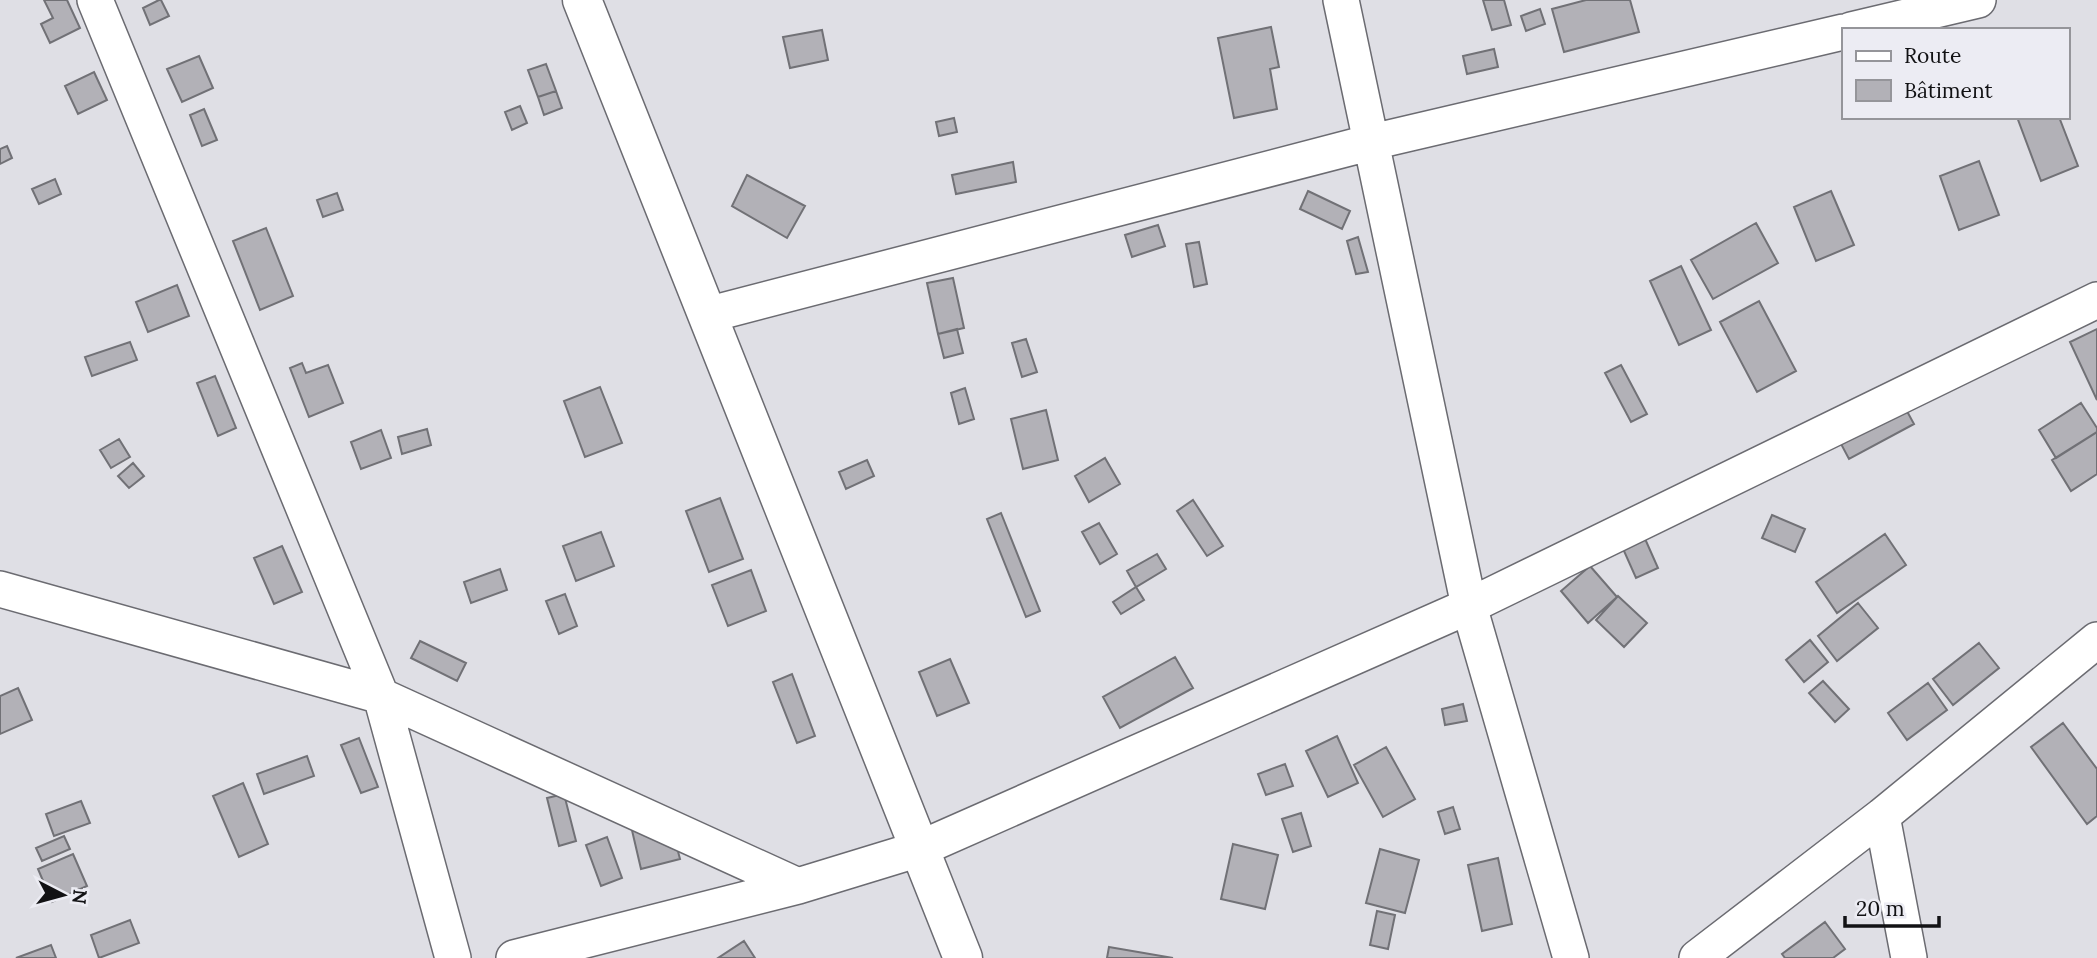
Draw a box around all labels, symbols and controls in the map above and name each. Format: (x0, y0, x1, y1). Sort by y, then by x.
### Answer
legend (1842, 28, 2069, 119)
text: Route (1904, 42, 1961, 69)
text: Bâtiment (1904, 77, 1993, 104)
north arrow (28, 860, 98, 930)
scale bar (1845, 884, 1940, 928)
text: N (67, 888, 93, 906)
text: 20 m (1856, 895, 1905, 922)

